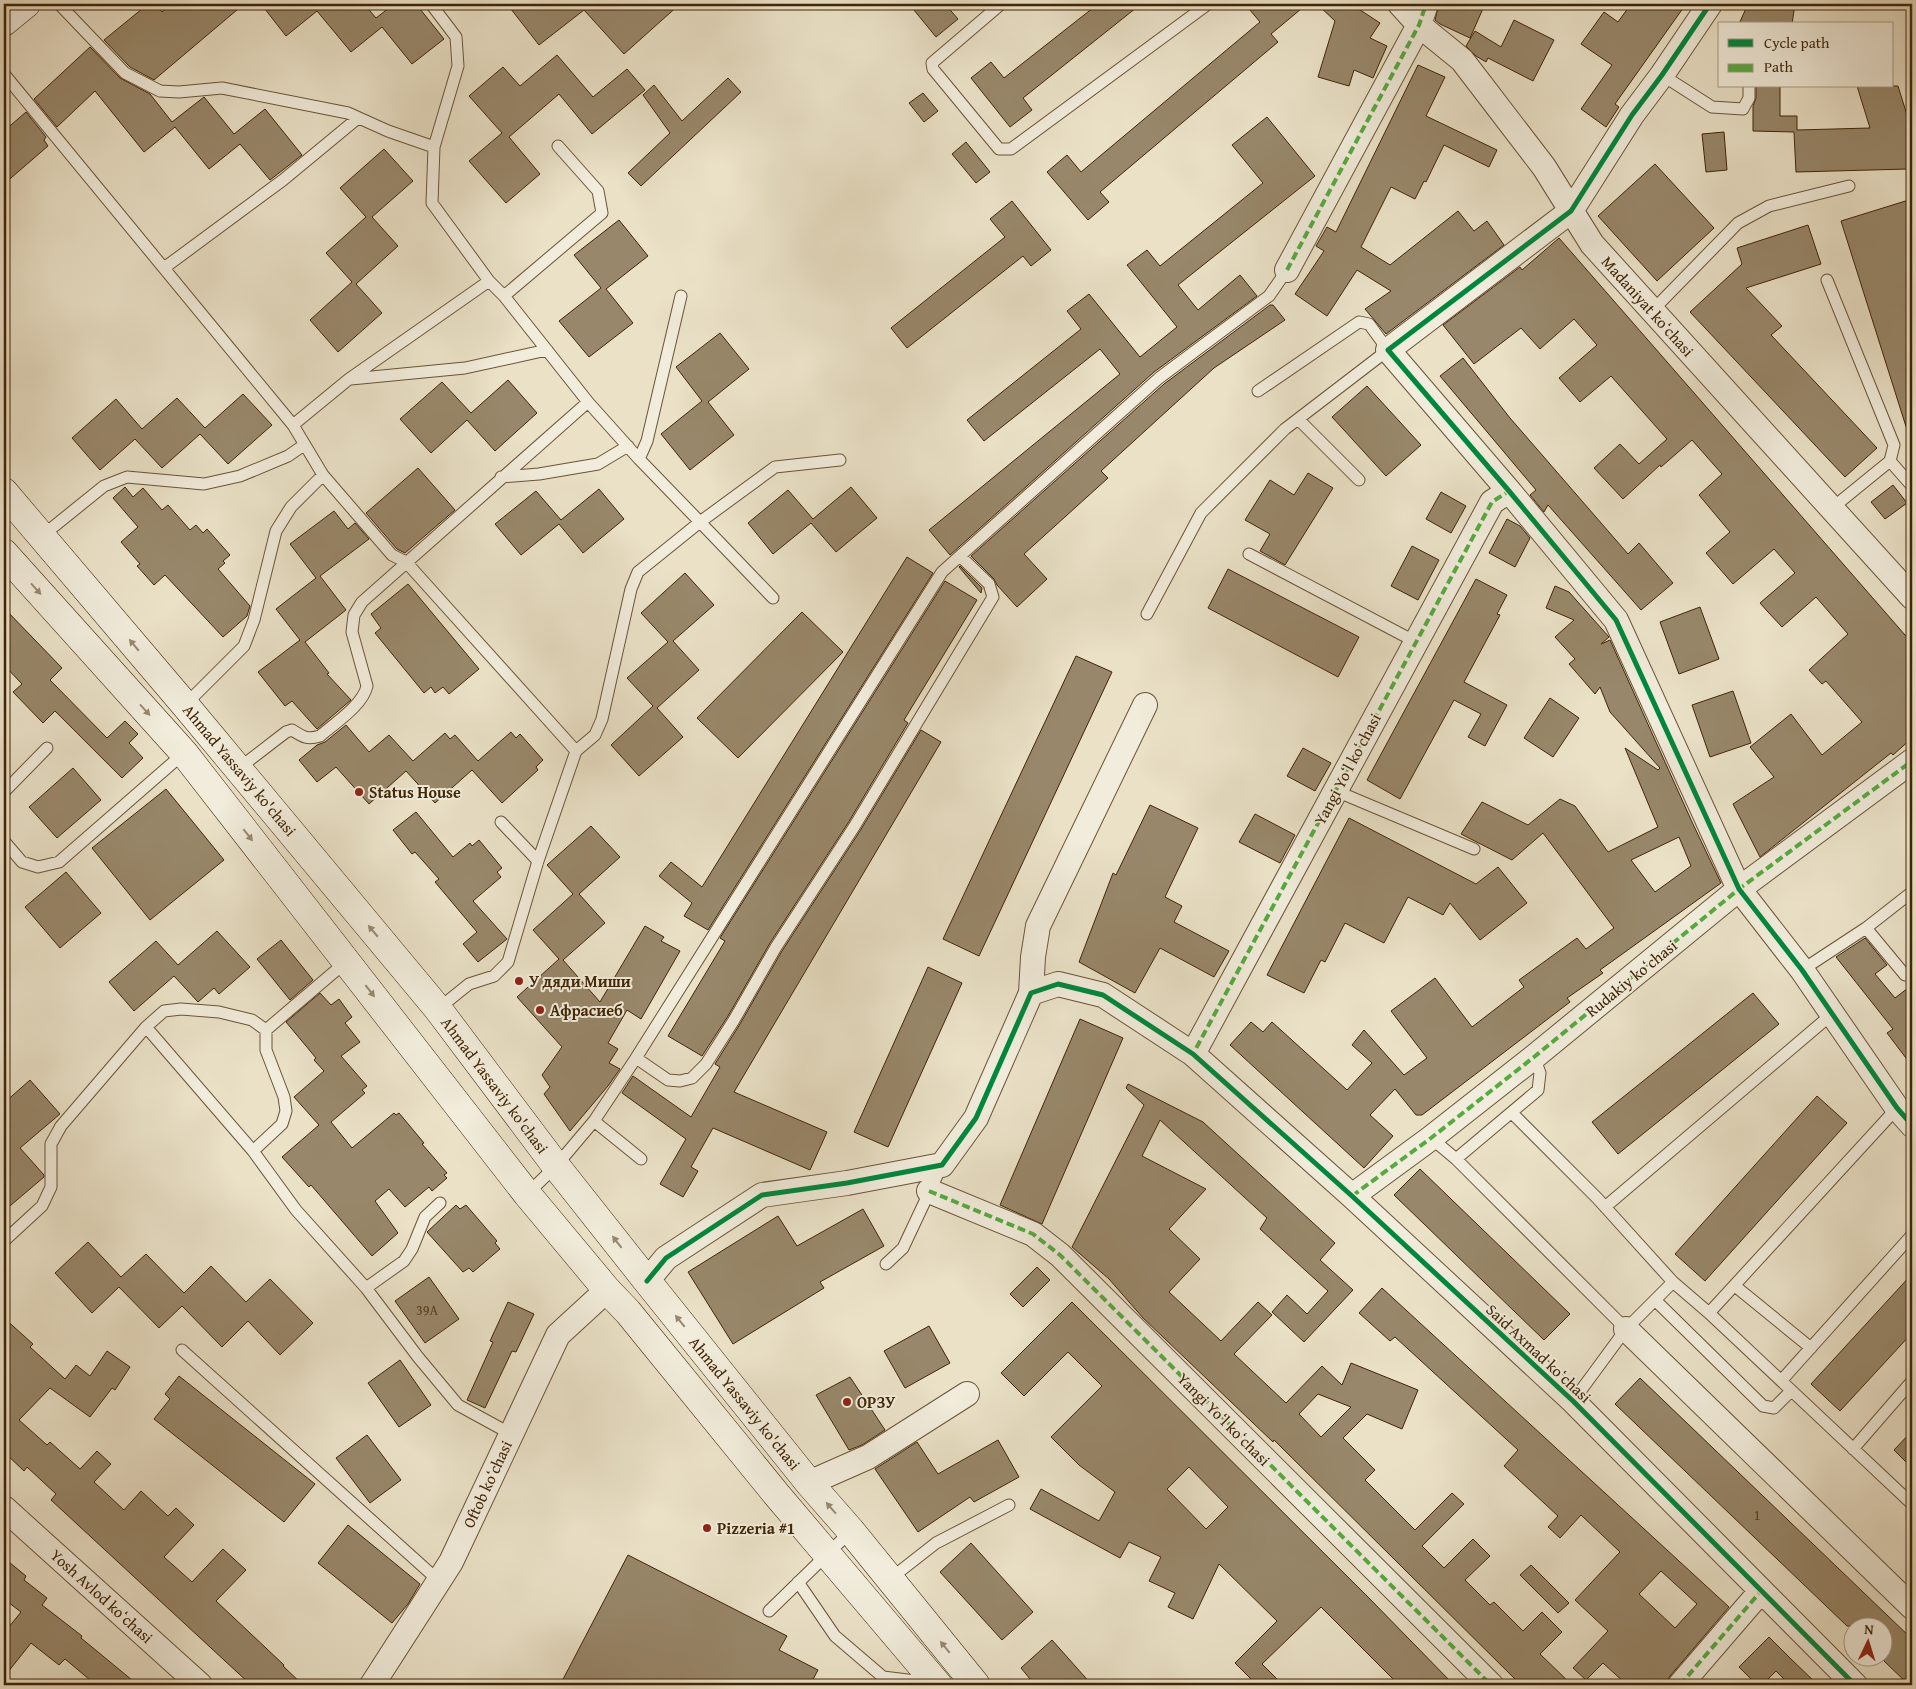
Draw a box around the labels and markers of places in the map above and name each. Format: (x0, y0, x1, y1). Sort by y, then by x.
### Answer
place label: Status House (369, 780, 461, 804)
marker: Status House (353, 786, 365, 798)
place label: У дяди Миши (529, 969, 631, 993)
marker: У дяди Миши (513, 975, 525, 987)
place label: Афрасиеб (550, 998, 623, 1022)
marker: Афрасиеб (534, 1004, 546, 1016)
place label: ОРЗУ (857, 1390, 895, 1414)
marker: ОРЗУ (841, 1396, 853, 1408)
place label: Pizzeria #1 (717, 1516, 795, 1540)
marker: Pizzeria #1 (701, 1522, 713, 1534)

